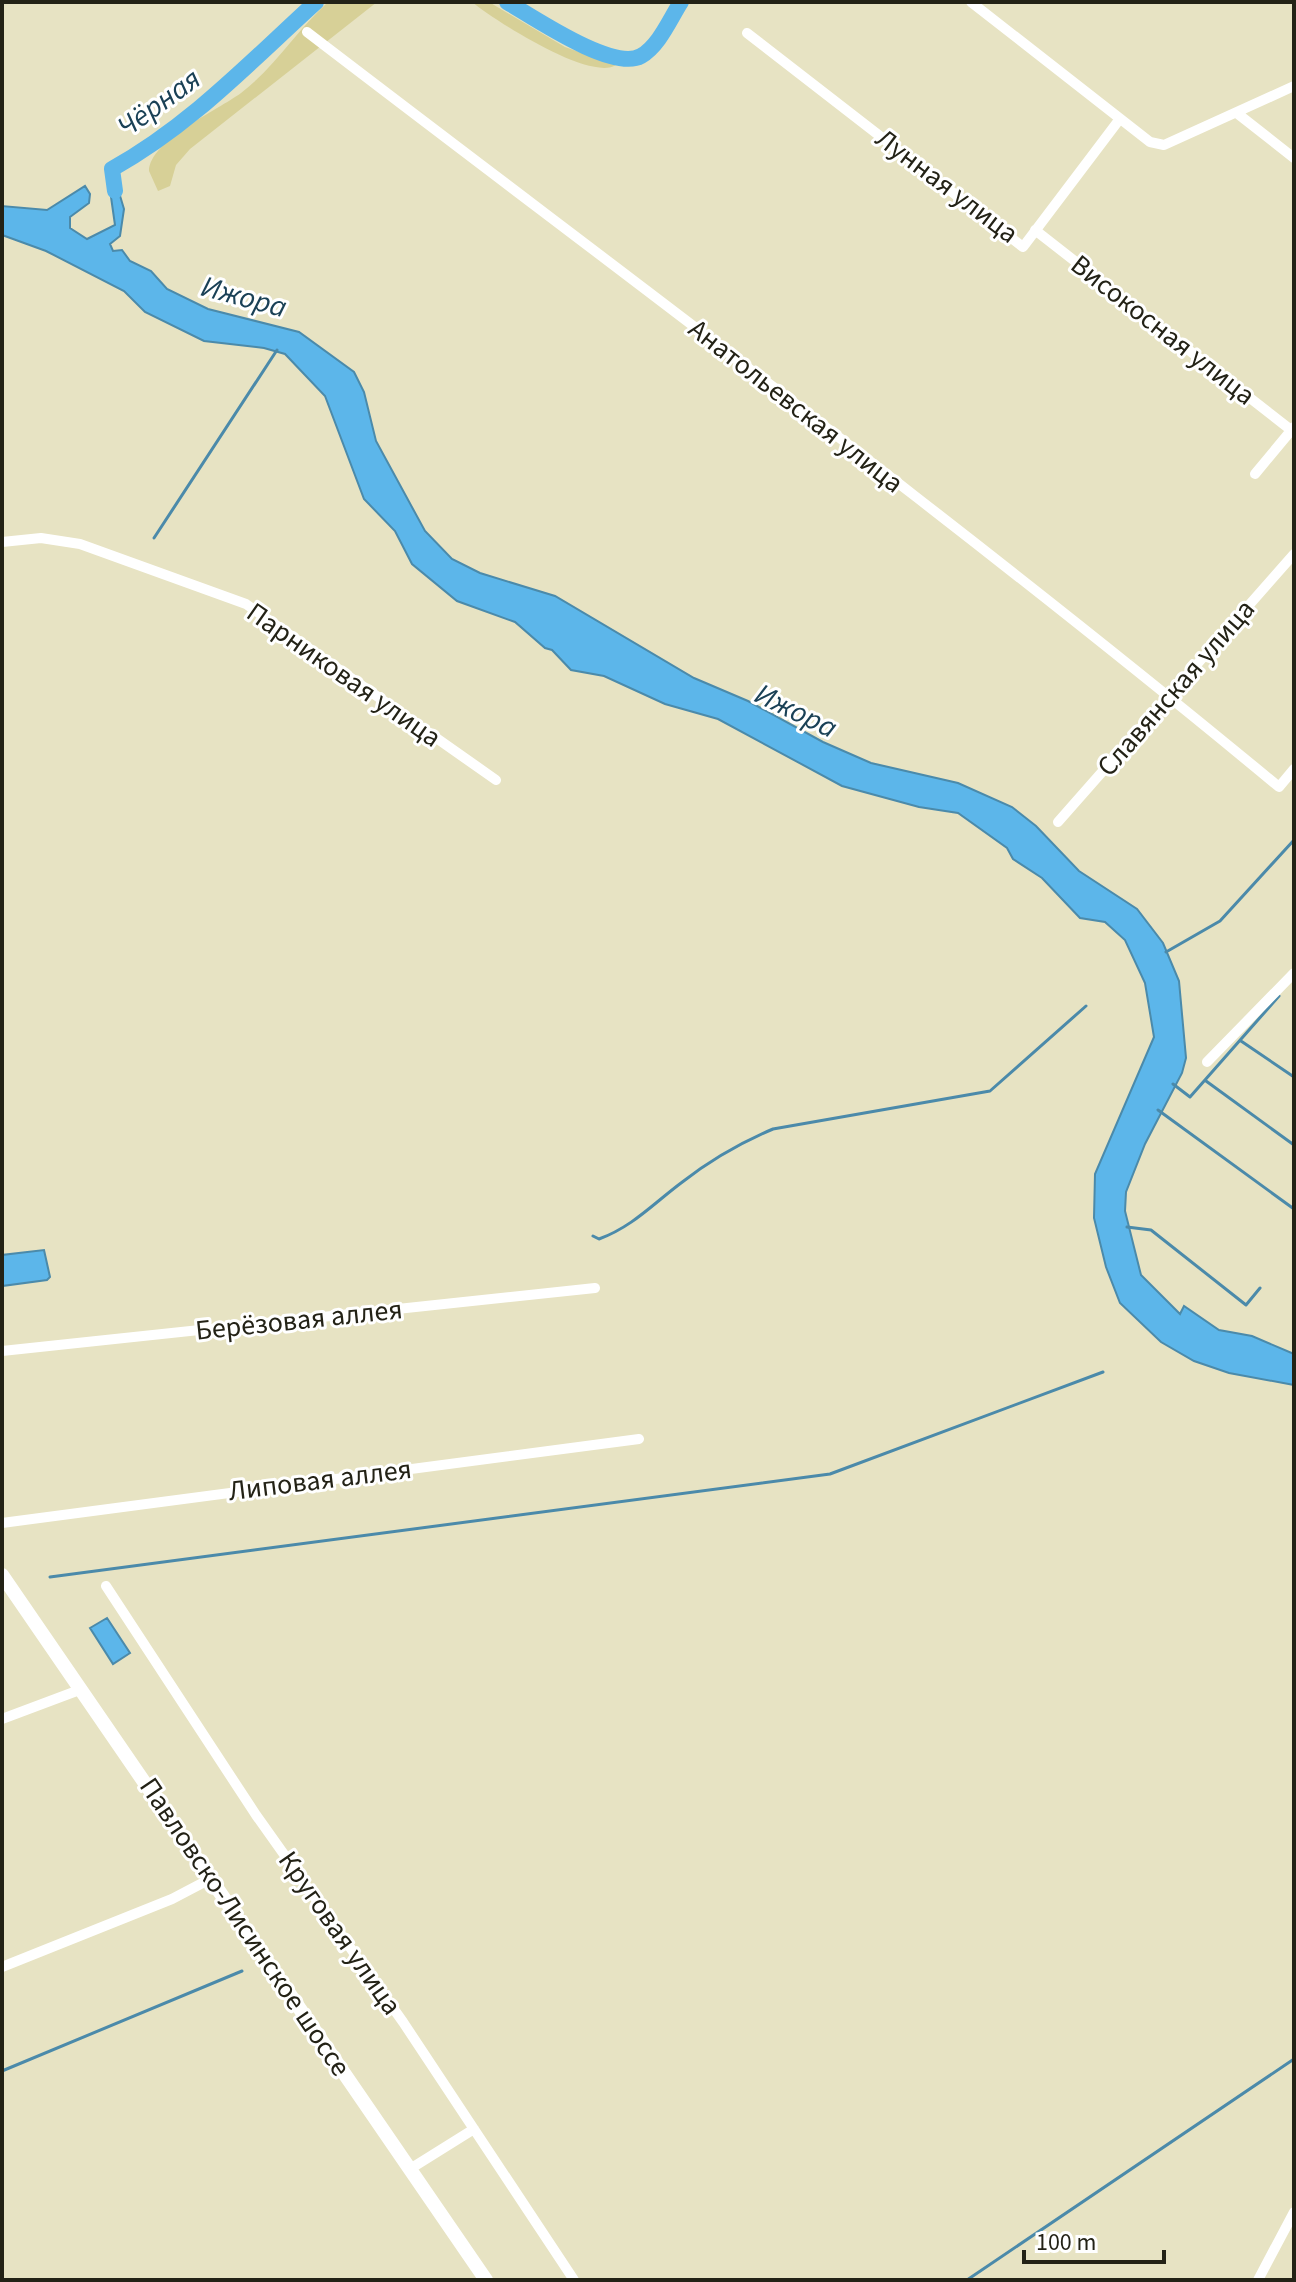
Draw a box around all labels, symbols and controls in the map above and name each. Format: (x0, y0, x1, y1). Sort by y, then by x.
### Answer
water label: Чёрная (108, 58, 210, 148)
street label: Лунная улица (867, 119, 1027, 253)
street label: Високосная улица (1062, 245, 1264, 415)
water label: Ижора (196, 265, 292, 329)
street label: Анатольевская улица (680, 309, 912, 503)
street label: Славянская улица (1088, 591, 1264, 785)
street label: Парниковая улица (238, 593, 450, 757)
water label: Ижора (747, 673, 845, 749)
street label: Берёзовая аллея (194, 1289, 404, 1351)
street label: Липовая аллея (226, 1449, 414, 1511)
street label: Павловско-Лисинское шоссе (130, 1769, 360, 2085)
street label: Круговая улица (269, 1843, 411, 2023)
scale bar (1024, 2214, 1164, 2264)
text: 100 m (1036, 2225, 1096, 2260)

